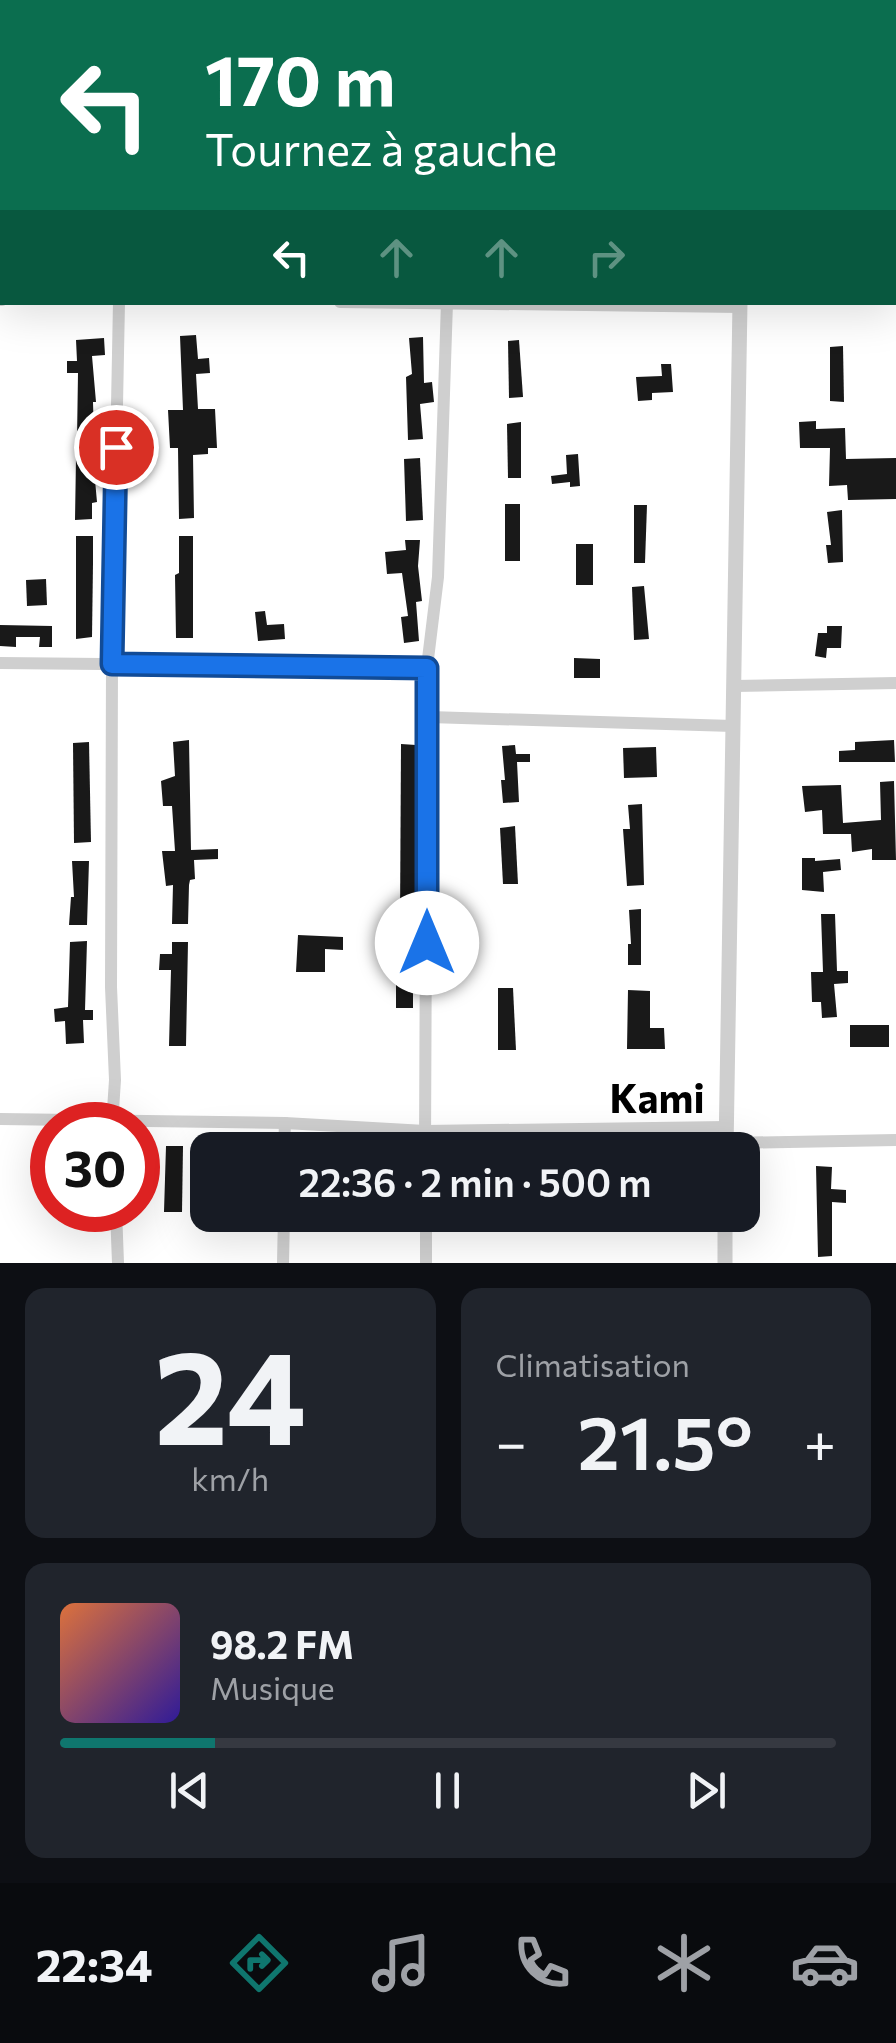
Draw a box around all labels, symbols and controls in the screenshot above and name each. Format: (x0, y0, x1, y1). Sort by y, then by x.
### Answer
text: 170 m (205, 35, 396, 120)
icon: left (40, 40, 170, 170)
text: Tournez à gauche (205, 120, 557, 175)
icon: left (264, 230, 319, 285)
icon: ahead (369, 230, 424, 285)
icon: ahead (474, 230, 529, 285)
icon: right (579, 230, 634, 285)
pin (74, 405, 159, 490)
icon: arrive (89, 420, 144, 475)
position arrow (375, 891, 479, 995)
district label: Kami (609, 1072, 705, 1121)
speed limit sign: 30 (30, 1102, 160, 1232)
text: 22:36 · 2 min · 500 m (299, 1158, 651, 1205)
text: 24 (154, 1313, 306, 1472)
text: Climatisation (496, 1344, 690, 1384)
text: 21.5° (578, 1394, 753, 1485)
text: − (496, 1407, 527, 1474)
text: + (804, 1407, 836, 1474)
text: km/h (191, 1458, 269, 1498)
text: 98.2 FM (210, 1620, 354, 1667)
text: Musique (210, 1667, 335, 1707)
icon: previous (162, 1763, 217, 1818)
icon: pause (420, 1763, 475, 1818)
icon: next (679, 1763, 734, 1818)
icon: directions (224, 1928, 294, 1998)
icon: music (366, 1928, 436, 1998)
icon: phone (507, 1928, 577, 1998)
icon: climate (649, 1928, 719, 1998)
icon: car (790, 1928, 860, 1998)
text: 22:34 (36, 1936, 153, 1991)

